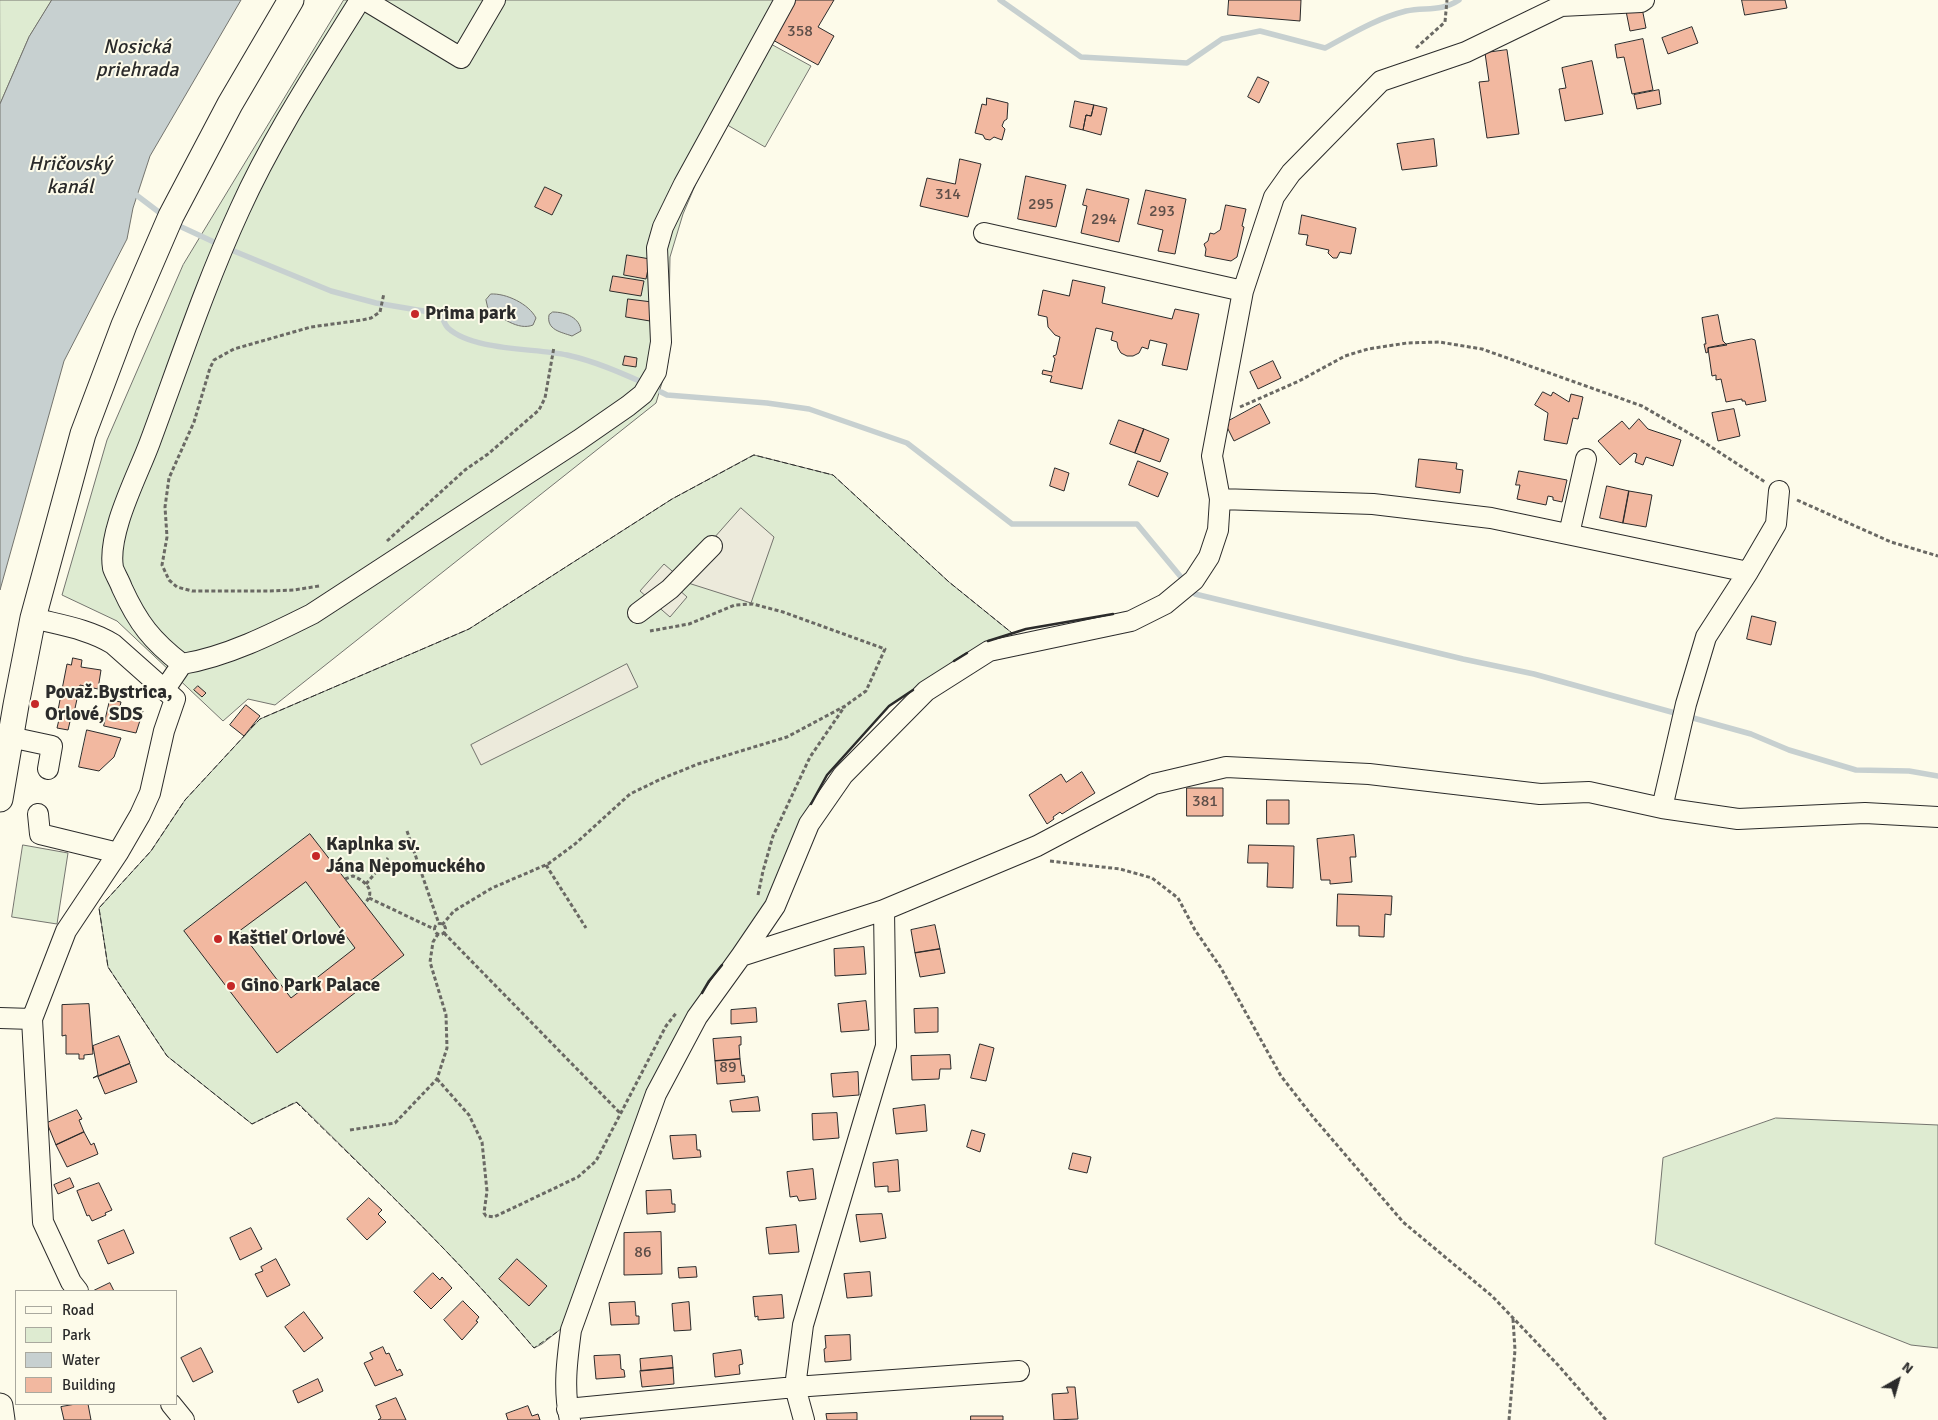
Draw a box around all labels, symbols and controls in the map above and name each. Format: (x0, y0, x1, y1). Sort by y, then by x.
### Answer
house number: 358 (787, 22, 813, 42)
water label: Nosická priehrada (96, 36, 178, 83)
water label: Hričovský kanál (28, 153, 112, 200)
house number: 314 (935, 185, 961, 205)
house number: 295 (1028, 195, 1054, 215)
house number: 293 (1149, 202, 1175, 222)
house number: 294 (1091, 210, 1117, 230)
place label: Prima park (425, 303, 516, 325)
marker: Prima park (409, 308, 421, 320)
place label: Považ.Bystrica, Orlové, SDS (45, 682, 173, 726)
marker: Považ.Bystrica, Orlové, SDS (29, 698, 41, 710)
house number: 381 (1192, 792, 1218, 812)
place label: Kaplnka sv. Jána Nepomuckého (326, 834, 485, 878)
marker: Kaplnka sv. Jána Nepomuckého (310, 850, 322, 862)
place label: Kaštieľ Orlové (228, 928, 346, 950)
marker: Kaštieľ Orlové (212, 933, 224, 945)
place label: Gino Park Palace (241, 975, 380, 997)
marker: Gino Park Palace (225, 980, 237, 992)
house number: 89 (719, 1058, 737, 1078)
house number: 86 (634, 1243, 652, 1263)
legend (15, 1290, 178, 1405)
text: Road (62, 1301, 94, 1319)
text: Park (62, 1326, 91, 1344)
text: Water (62, 1351, 100, 1369)
north arrow (1873, 1355, 1923, 1405)
text: N (1898, 1358, 1917, 1377)
text: Building (62, 1376, 116, 1394)

